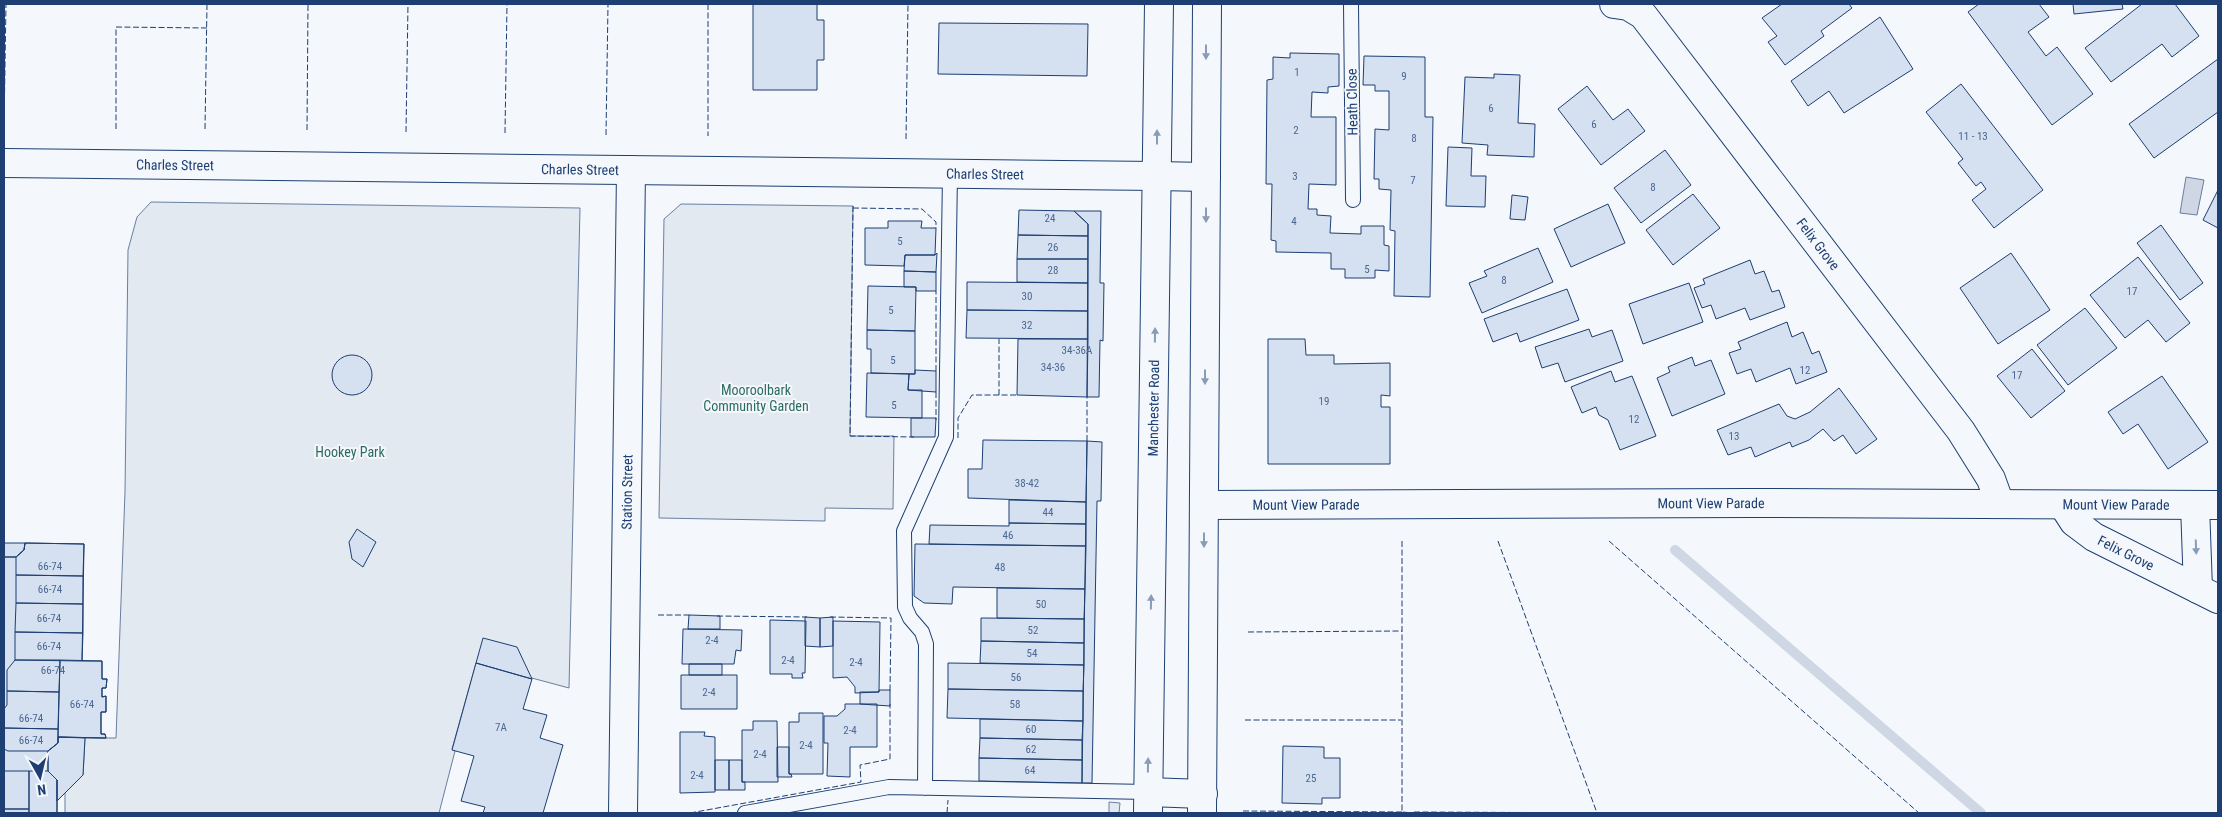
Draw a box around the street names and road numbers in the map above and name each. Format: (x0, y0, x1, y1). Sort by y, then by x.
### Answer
street label: Heath Close (1343, 68, 1361, 136)
street label: Charles Street (136, 156, 214, 173)
street label: Charles Street (541, 161, 619, 178)
street label: Charles Street (946, 166, 1024, 182)
street label: Felix Grove (1793, 215, 1843, 273)
street label: Manchester Road (1145, 360, 1162, 456)
street label: Station Street (619, 454, 635, 530)
street label: Mount View Parade (1657, 495, 1765, 511)
street label: Mount View Parade (1252, 496, 1360, 513)
street label: Mount View Parade (2062, 496, 2170, 513)
street label: Felix Grove (2095, 532, 2157, 574)

